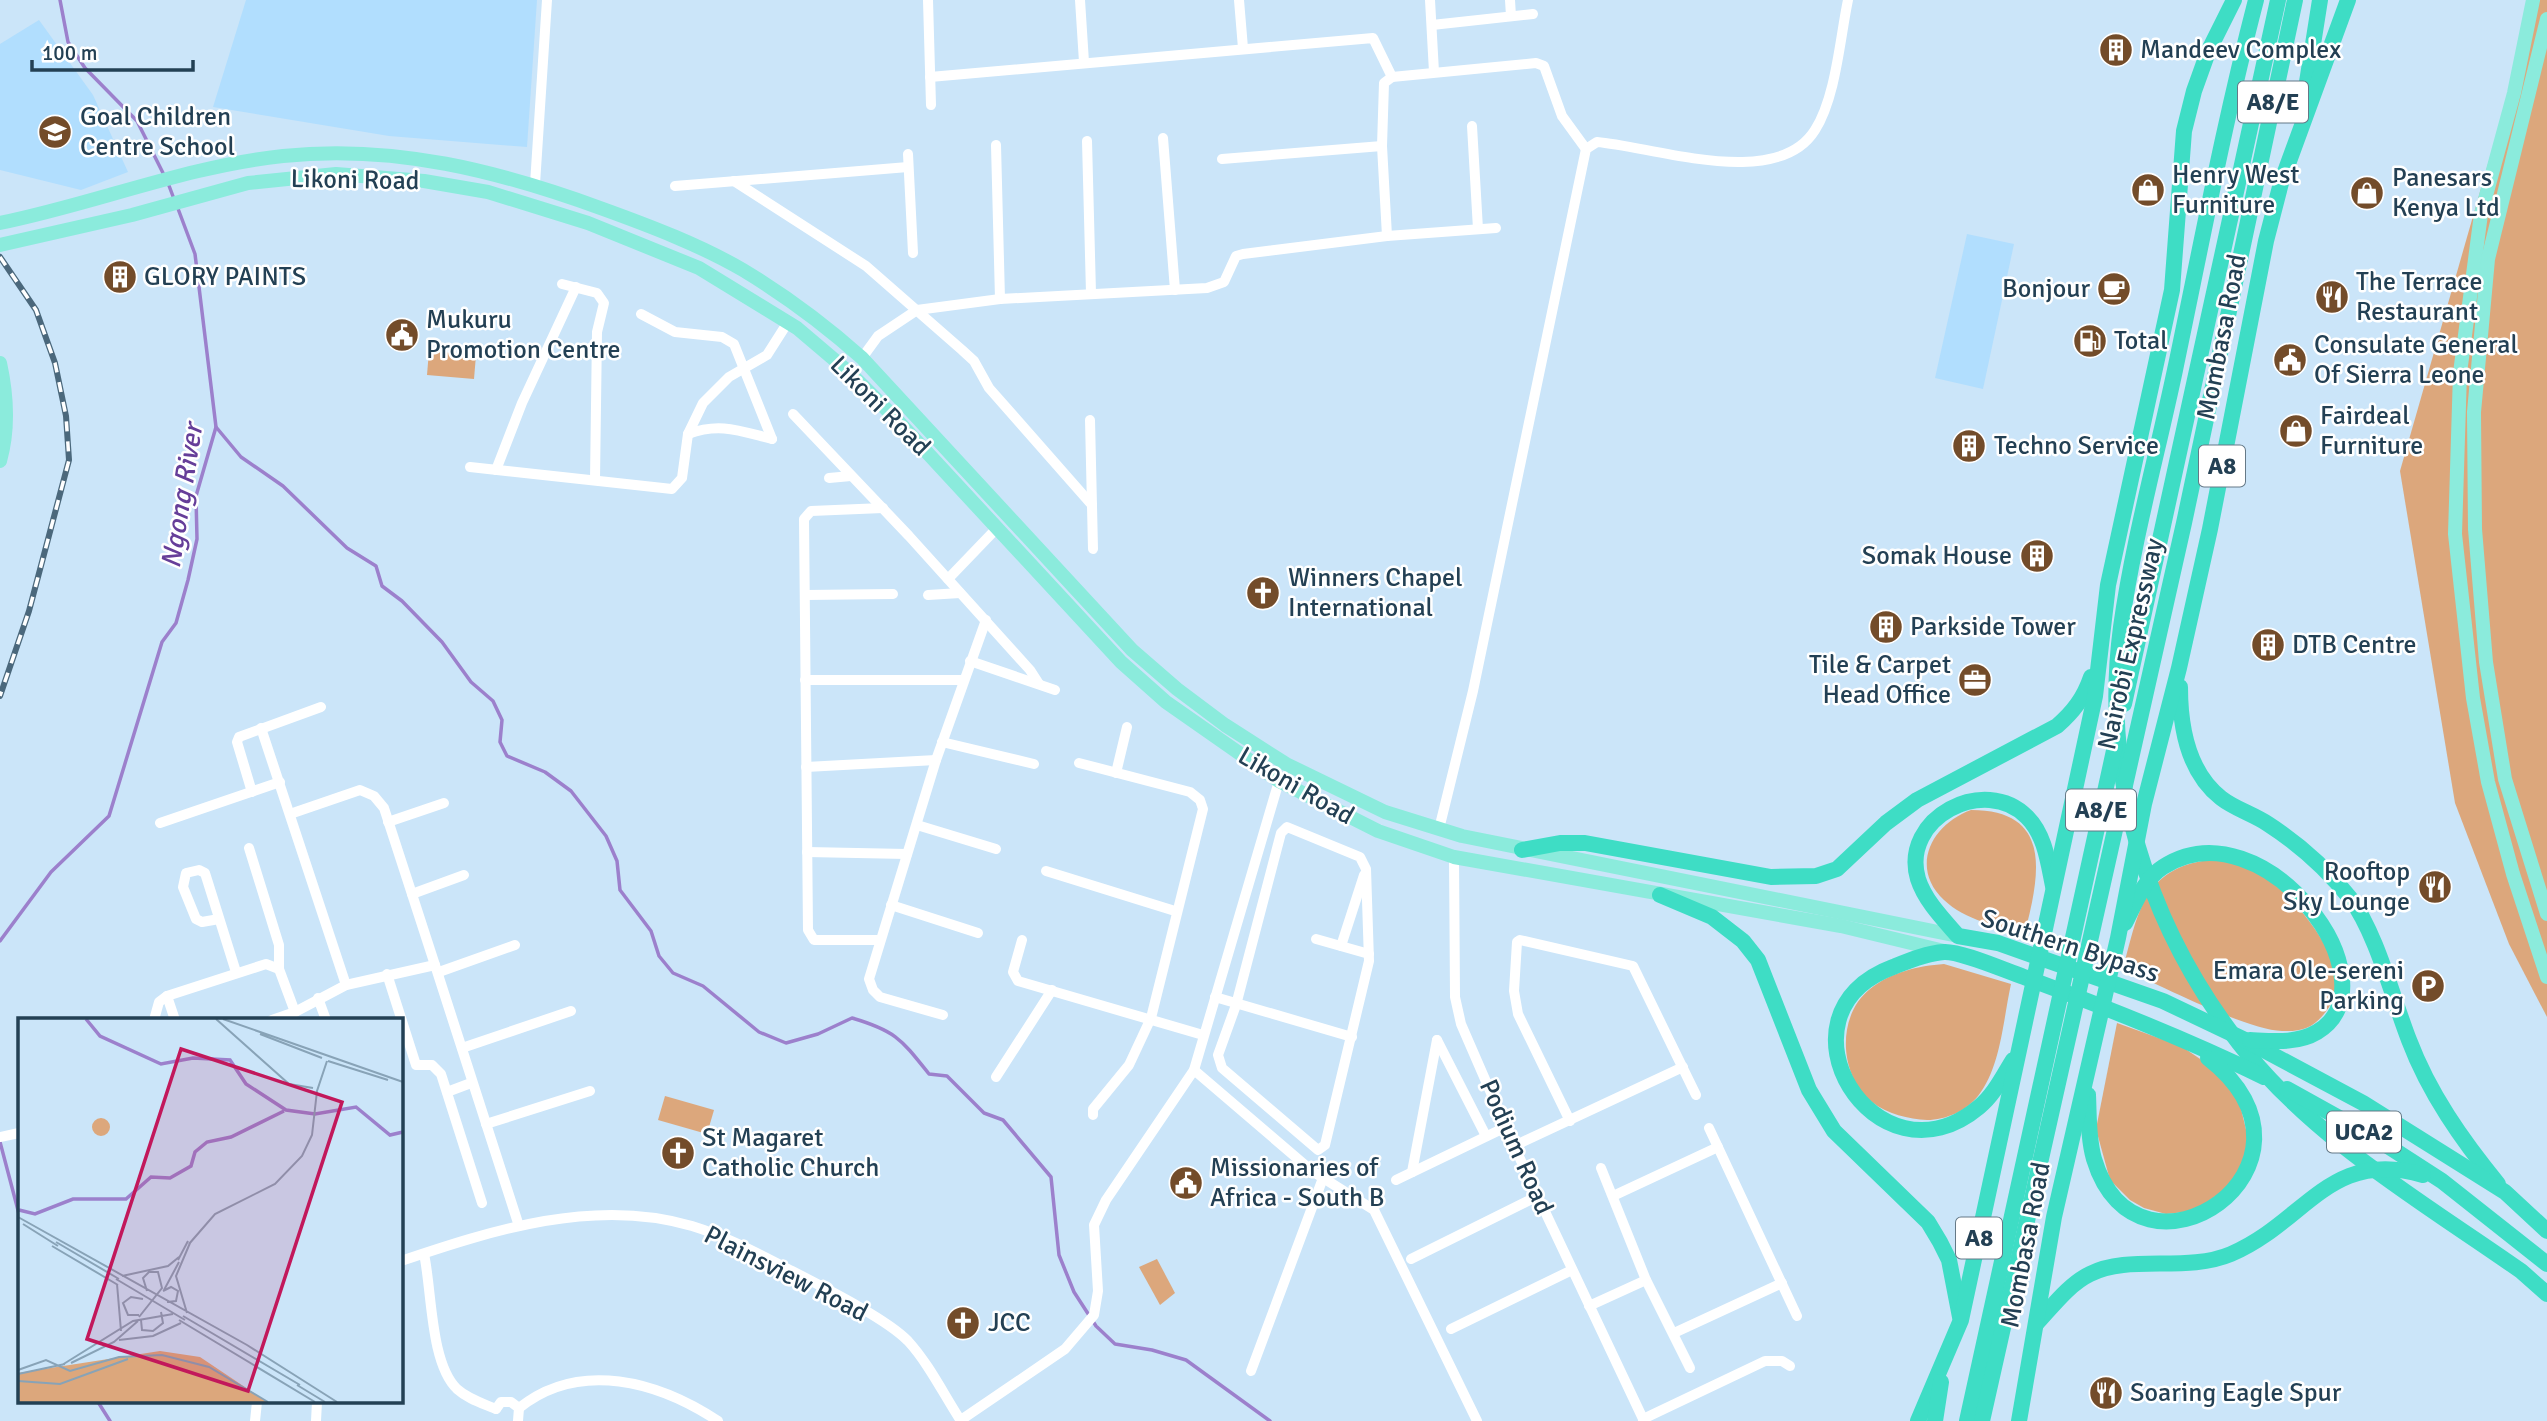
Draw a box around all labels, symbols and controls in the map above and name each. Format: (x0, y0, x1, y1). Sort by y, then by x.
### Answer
scale bar (32, 28, 192, 72)
building icon: Mandeev Complex (2097, 31, 2135, 69)
place label: Mandeev Complex (2140, 34, 2341, 66)
text: 100 m (42, 40, 97, 66)
road number: A8/E (2238, 82, 2308, 122)
place label: Goal Children Centre School (80, 101, 235, 163)
school or university icon: Goal Children Centre School (36, 113, 74, 151)
place label: Henry West Furniture (2172, 159, 2299, 221)
place label: Panesars Kenya Ltd (2392, 162, 2500, 224)
street label: Likoni Road (290, 163, 420, 197)
shop icon: Henry West Furniture (2129, 171, 2167, 209)
shop icon: Panesars Kenya Ltd (2348, 174, 2386, 212)
street label: Mombasa Road (2190, 251, 2254, 423)
building icon: GLORY PAINTS (101, 258, 139, 296)
place label: GLORY PAINTS (144, 261, 306, 293)
place label: The Terrace Restaurant (2356, 266, 2482, 328)
cafe icon: Bonjour (2095, 270, 2133, 308)
place label: Bonjour (2002, 273, 2090, 305)
restaurant icon: The Terrace Restaurant (2313, 278, 2351, 316)
place label: Mukuru Promotion Centre (426, 304, 621, 366)
public building icon: Mukuru Promotion Centre (383, 316, 421, 354)
fuel station icon: Total (2071, 322, 2109, 360)
place label: Total (2114, 325, 2168, 357)
place label: Consulate General Of Sierra Leone (2314, 329, 2518, 391)
public building icon: Consulate General Of Sierra Leone (2271, 341, 2309, 379)
street label: Likoni Road (823, 349, 937, 463)
place label: Fairdeal Furniture (2320, 400, 2423, 462)
shop icon: Fairdeal Furniture (2277, 412, 2315, 450)
water label: Ngong River (154, 418, 211, 570)
building icon: Techno Service (1950, 427, 1988, 465)
place label: Techno Service (1994, 430, 2159, 462)
road number: A8 (2199, 446, 2245, 486)
street label: Nairobi Expressway (2091, 535, 2171, 753)
building icon: Somak House (2018, 537, 2056, 575)
place label: Somak House (1862, 540, 2012, 572)
place label: Winners Chapel International (1288, 562, 1463, 624)
church icon: Winners Chapel International (1244, 574, 1282, 612)
building icon: Parkside Tower (1867, 608, 1905, 646)
place label: Parkside Tower (1910, 611, 2076, 643)
building icon: DTB Centre (2249, 626, 2287, 664)
place label: DTB Centre (2292, 629, 2416, 661)
place label: Tile & Carpet Head Office (1809, 649, 1951, 711)
office icon: Tile & Carpet Head Office (1956, 661, 1994, 699)
street label: Likoni Road (1232, 740, 1360, 832)
road number: A8/E (2066, 790, 2136, 830)
place label: Rooftop Sky Lounge (2283, 856, 2410, 918)
restaurant icon: Rooftop Sky Lounge (2416, 868, 2454, 906)
street label: Southern Bypass (1977, 902, 2163, 990)
place label: Emara Ole-sereni Parking (2213, 955, 2404, 1017)
parking icon: Emara Ole-sereni Parking (2409, 967, 2447, 1005)
inset map (18, 1018, 402, 1404)
street label: Podium Road (1472, 1074, 1560, 1220)
road number: UCA2 (2327, 1112, 2401, 1152)
place label: St Magaret Catholic Church (702, 1122, 879, 1184)
church icon: St Magaret Catholic Church (659, 1134, 697, 1172)
place label: Missionaries of Africa - South B (1210, 1152, 1385, 1214)
street label: Mombasa Road (1994, 1159, 2058, 1331)
public building icon: Missionaries of Africa - South B (1167, 1164, 1205, 1202)
road number: A8 (1956, 1218, 2002, 1258)
street label: Plainsview Road (699, 1219, 873, 1329)
church icon: JCC (944, 1304, 982, 1342)
place label: JCC (988, 1307, 1031, 1339)
restaurant icon: Soaring Eagle Spur (2087, 1374, 2125, 1412)
place label: Soaring Eagle Spur (2130, 1377, 2342, 1409)

